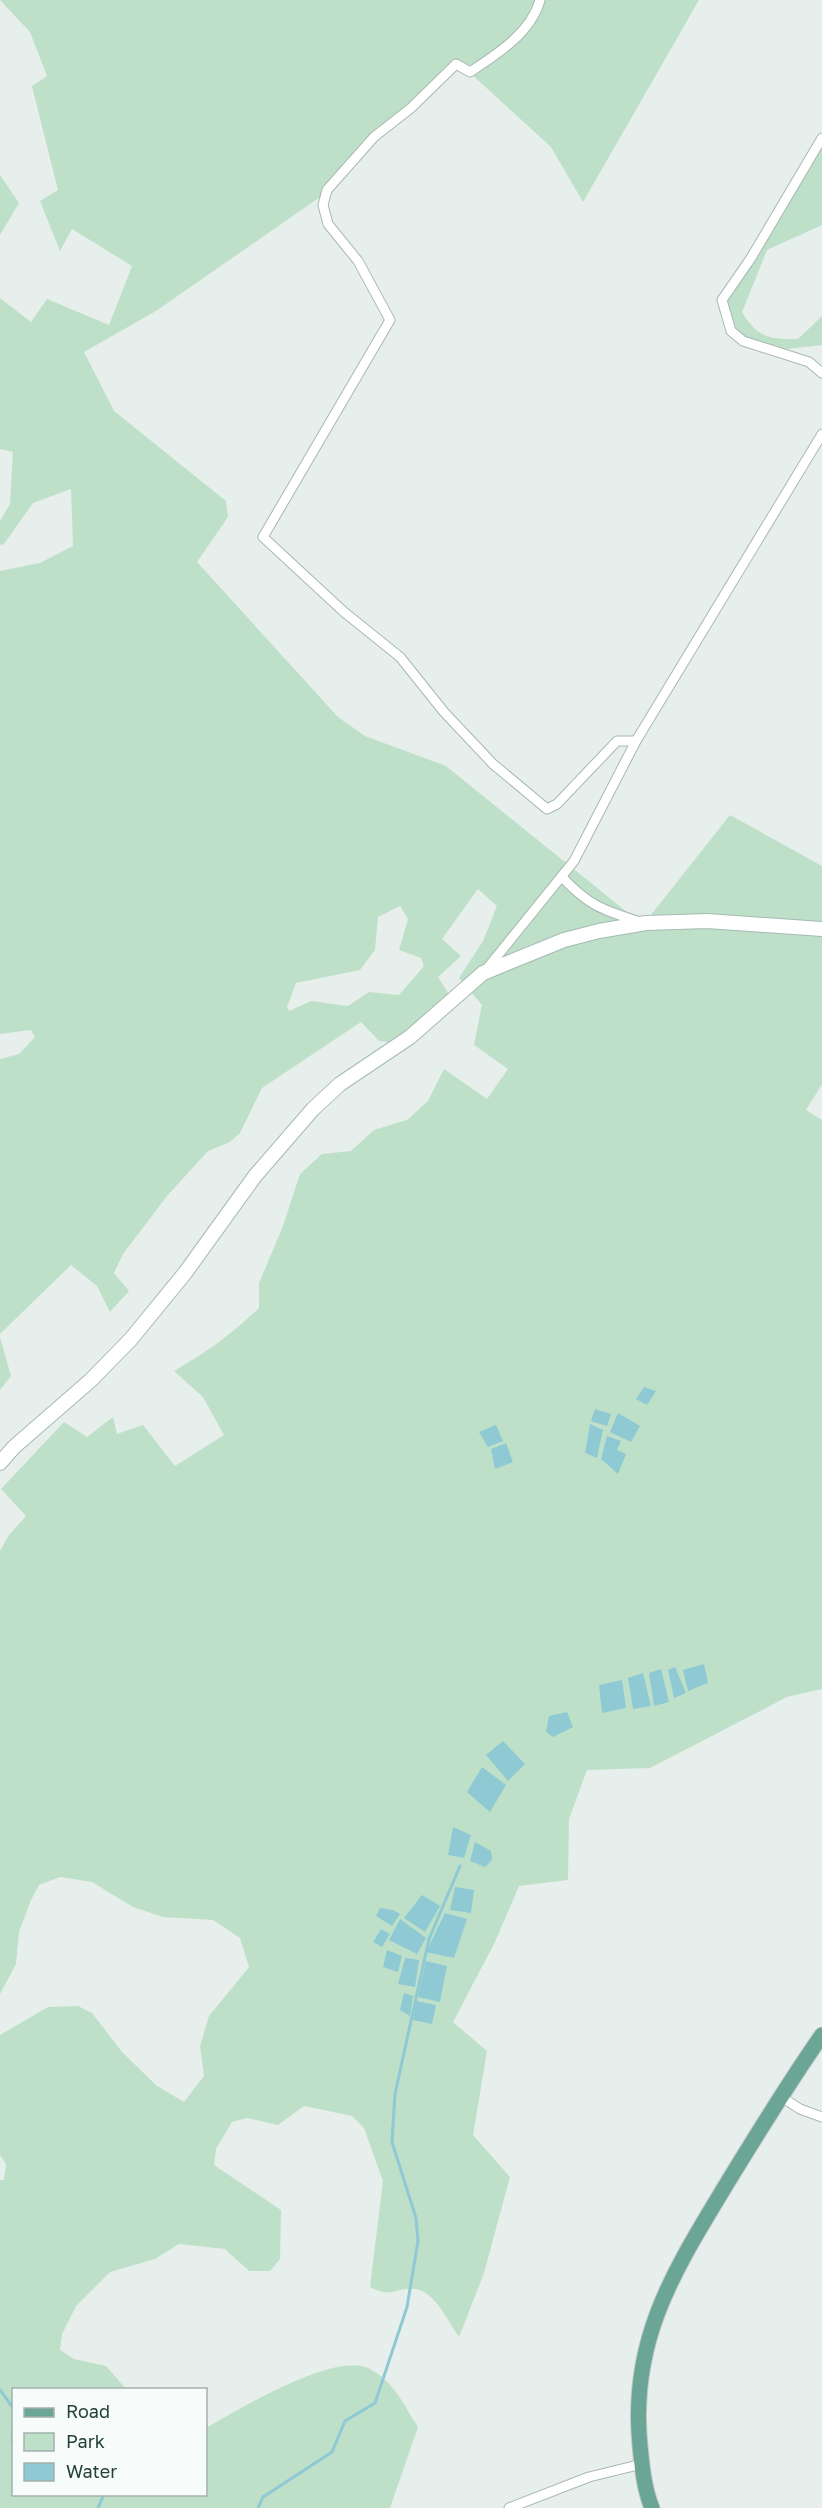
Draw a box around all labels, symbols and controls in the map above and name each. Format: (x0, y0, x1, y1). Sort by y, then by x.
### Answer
legend (12, 2388, 207, 2496)
text: Road (66, 2400, 110, 2422)
text: Park (66, 2430, 105, 2452)
text: Water (66, 2460, 117, 2482)

